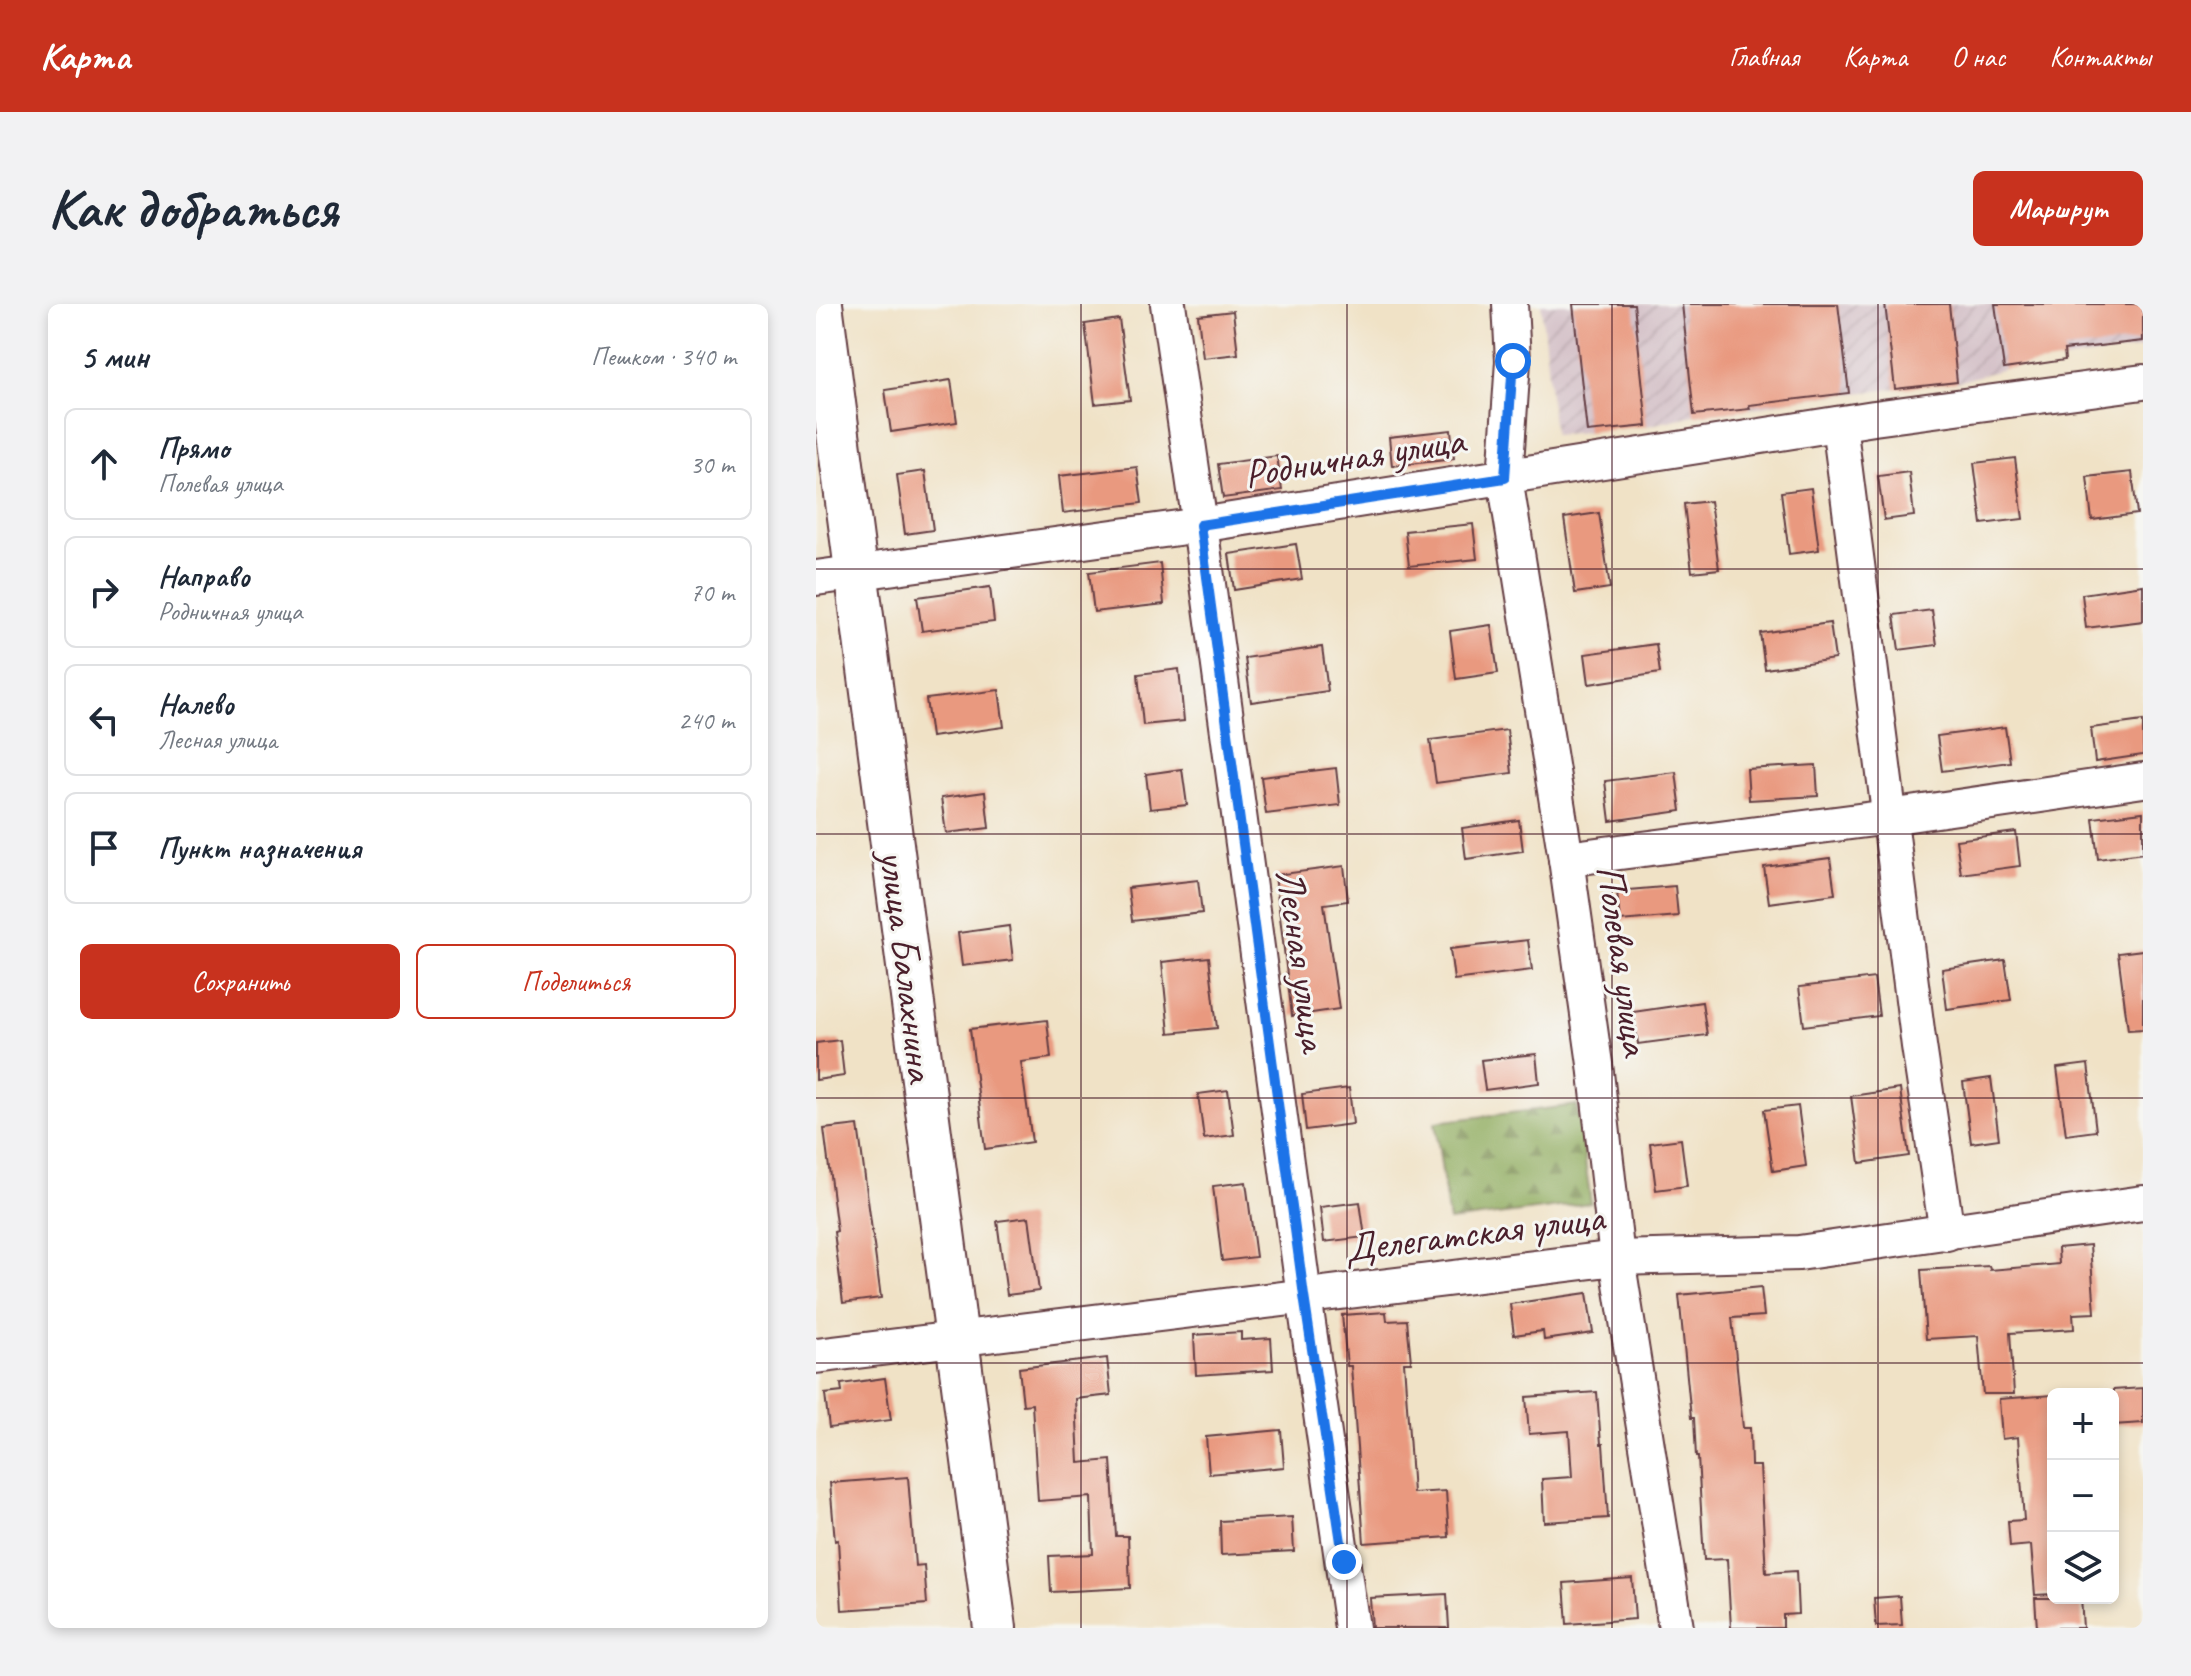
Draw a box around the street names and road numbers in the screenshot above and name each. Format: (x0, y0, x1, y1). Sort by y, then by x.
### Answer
street label: Родничная улица (1241, 415, 1470, 499)
street label: улица Балахнина (868, 846, 946, 1087)
street label: Полевая улица (1585, 862, 1661, 1061)
street label: Лесная улица (1265, 866, 1340, 1058)
street label: Делегатская улица (1342, 1192, 1610, 1274)

